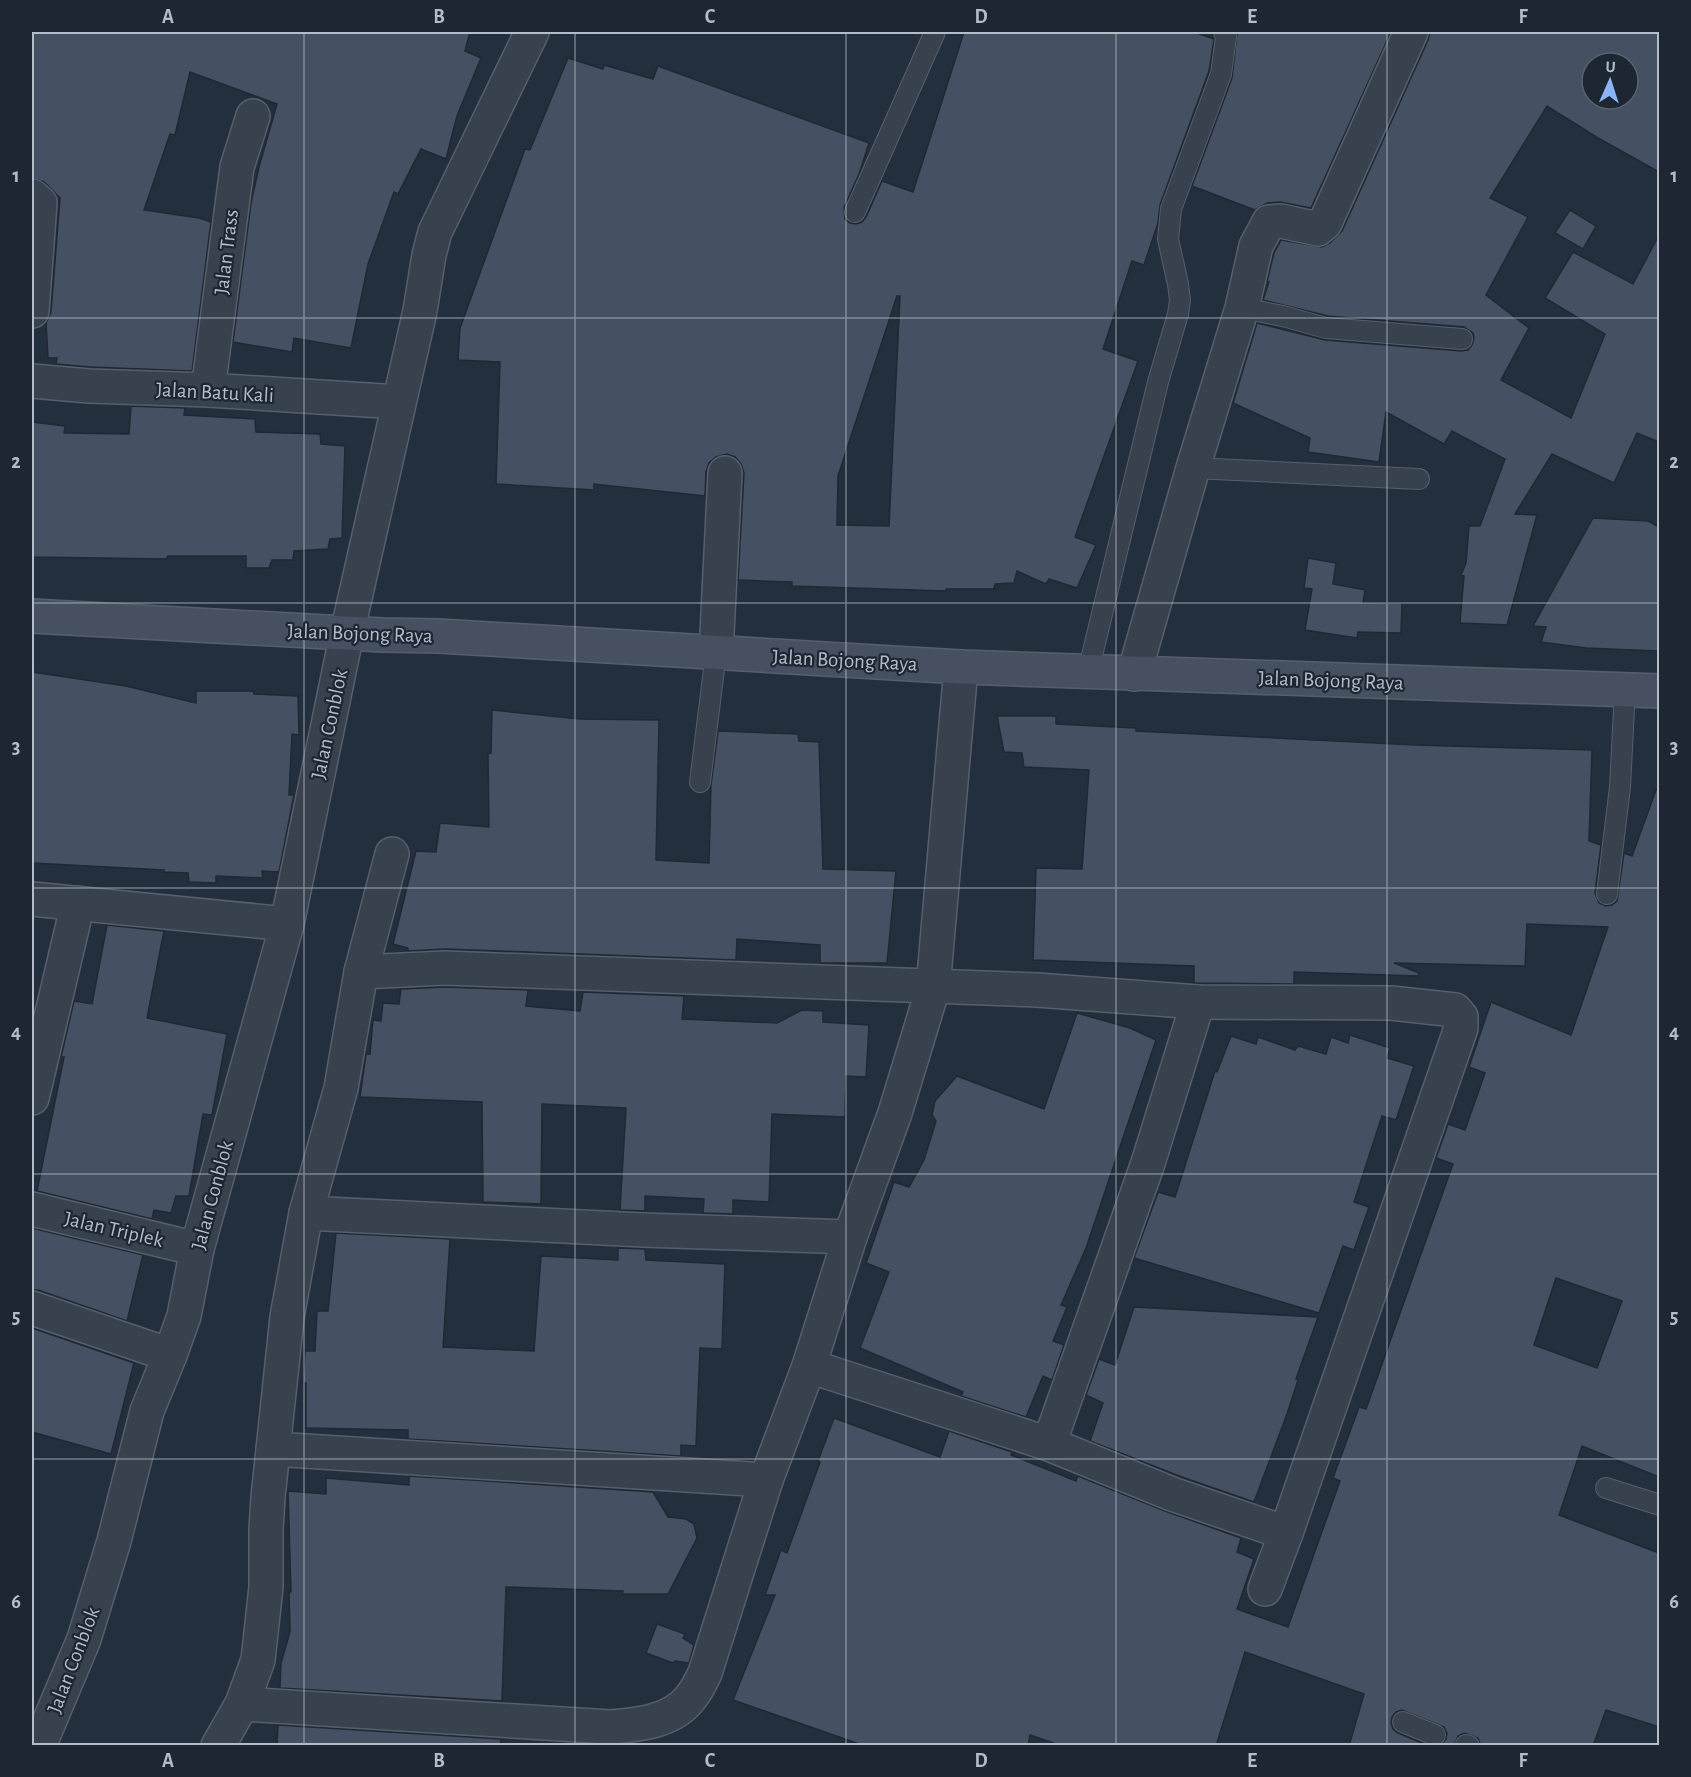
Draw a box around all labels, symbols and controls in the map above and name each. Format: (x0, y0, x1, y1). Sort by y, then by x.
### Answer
text: A (162, 7, 174, 27)
text: B (433, 7, 445, 27)
text: C (705, 7, 716, 27)
text: D (974, 7, 988, 27)
text: E (1247, 7, 1257, 27)
text: F (1518, 7, 1528, 27)
north arrow (1580, 51, 1640, 111)
text: U (1605, 59, 1616, 75)
text: 1 (12, 166, 20, 186)
text: 1 (1670, 166, 1678, 186)
street label: Jalan Trass (211, 208, 242, 296)
street label: Jalan Batu Kali (156, 379, 274, 406)
text: 2 (11, 452, 21, 472)
text: 2 (1669, 452, 1679, 472)
street label: Jalan Bojong Raya (287, 620, 433, 647)
street label: Jalan Bojong Raya (772, 646, 918, 675)
street label: Jalan Conblok (308, 667, 351, 781)
street label: Jalan Bojong Raya (1258, 667, 1404, 694)
text: 3 (12, 737, 20, 757)
text: 3 (1670, 737, 1678, 757)
text: 4 (11, 1022, 21, 1042)
text: 4 (1669, 1022, 1679, 1042)
street label: Jalan Conblok (188, 1138, 237, 1252)
street label: Jalan Triplek (62, 1208, 166, 1251)
text: 5 (12, 1307, 20, 1327)
text: 5 (1670, 1307, 1678, 1327)
text: 6 (11, 1592, 21, 1612)
text: 6 (1669, 1592, 1679, 1612)
street label: Jalan Conblok (44, 1604, 104, 1716)
text: A (162, 1751, 174, 1771)
text: B (433, 1751, 445, 1771)
text: C (705, 1751, 716, 1771)
text: D (974, 1751, 988, 1771)
text: E (1247, 1751, 1257, 1771)
text: F (1518, 1751, 1528, 1771)

